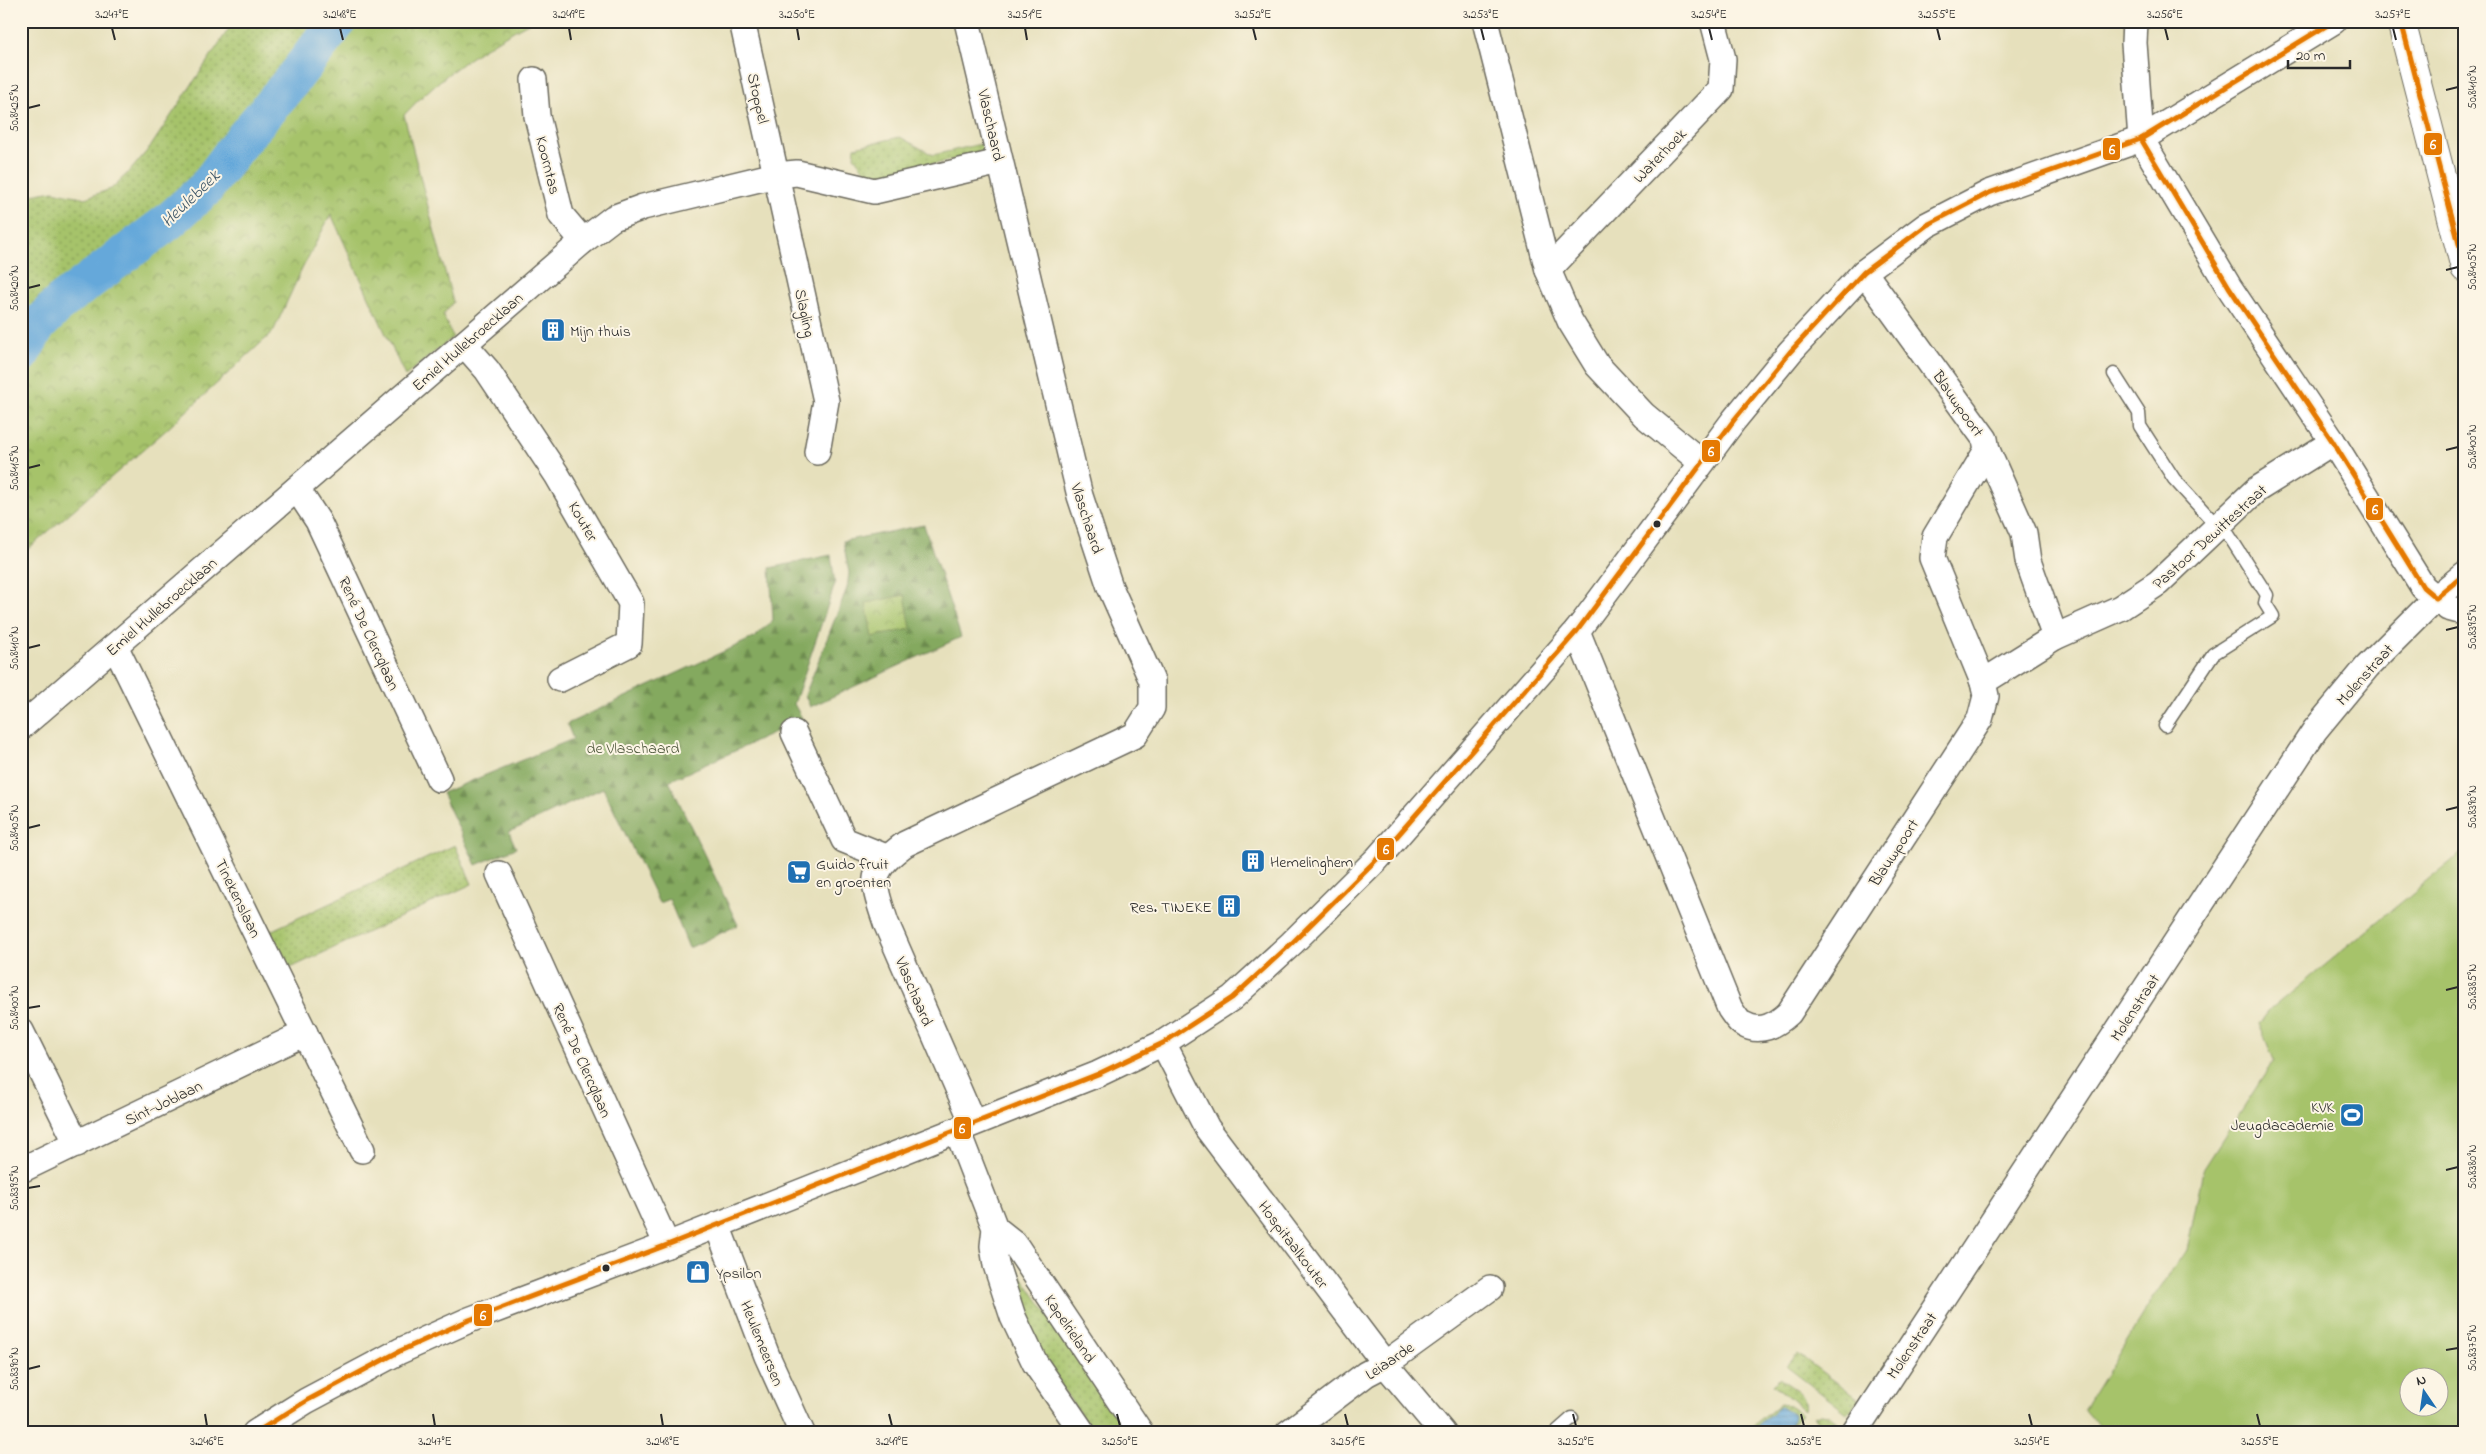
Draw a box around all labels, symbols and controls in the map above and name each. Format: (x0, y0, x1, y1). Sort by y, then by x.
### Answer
text: 3.247°E (95, 6, 129, 24)
text: 3.248°E (323, 6, 357, 24)
text: 3.249°E (553, 6, 585, 24)
text: 3.250°E (779, 6, 815, 24)
text: 3.251°E (1008, 6, 1042, 24)
text: 3.252°E (1235, 6, 1271, 24)
text: 3.253°E (1463, 6, 1499, 24)
text: 3.254°E (1691, 6, 1727, 24)
text: 3.255°E (1918, 6, 1956, 24)
text: 3.256°E (2147, 6, 2183, 24)
text: 3.257°E (2375, 6, 2411, 24)
scale bar (2288, 38, 2351, 70)
text: 20 m (2296, 45, 2326, 67)
text: 50.8410°N (2464, 65, 2482, 109)
street label: Stoppel (740, 71, 775, 126)
text: 50.8425°N (6, 84, 24, 132)
street label: Vlaschaard (970, 86, 1010, 164)
street label: Waterhoek (1628, 123, 1694, 189)
line badge: 6 (2423, 132, 2443, 156)
street label: Koorntas (528, 134, 566, 197)
text: 6 (2429, 135, 2437, 156)
line badge: 6 (2102, 137, 2121, 161)
text: 6 (2108, 140, 2116, 161)
water label: Heulebeek (156, 164, 228, 234)
text: 50.8405°N (2464, 243, 2482, 291)
text: 50.8420°N (6, 265, 24, 311)
street label: Emiel Hullebroecklaan (407, 287, 529, 398)
street label: Slagling (787, 287, 821, 340)
building icon: Mijn thuis (540, 317, 566, 343)
place label: Mijn thuis (570, 320, 631, 344)
street label: Blauwpoort (1925, 365, 1989, 443)
text: 50.8400°N (2464, 424, 2482, 470)
line badge: 6 (1701, 439, 1721, 463)
text: 6 (1707, 442, 1715, 463)
text: 50.8415°N (6, 445, 24, 491)
street label: Vlaschaard (1063, 479, 1109, 557)
street label: Pastoor Dewittestraat (2148, 479, 2274, 596)
line badge: 6 (2365, 497, 2384, 521)
street label: Kouter (561, 498, 603, 547)
text: 6 (2371, 500, 2379, 521)
unlabelled marker (1652, 519, 1662, 529)
street label: Emiel Hullebroecklaan (101, 552, 223, 663)
street label: René De Clercqlaan (331, 573, 405, 695)
text: 50.8395°N (2464, 604, 2482, 650)
text: 50.8410°N (6, 626, 24, 670)
street label: Molenstraat (2331, 638, 2400, 712)
park label: de Vlaschaard (586, 737, 680, 761)
text: 50.8390°N (2464, 785, 2482, 829)
text: 50.8405°N (6, 804, 24, 852)
street label: Blauwpoort (1863, 814, 1926, 893)
line badge: 6 (1376, 837, 1395, 861)
text: 6 (1382, 840, 1390, 861)
building icon: Hemelinghem (1240, 848, 1266, 874)
place label: Hemelinghem (1270, 851, 1353, 875)
place label: Guido fruit en groenten (816, 853, 891, 895)
street label: Tinekenslaan (208, 855, 267, 943)
supermarket icon: Guido fruit en groenten (786, 859, 812, 885)
building icon: Res. TINEKE (1216, 893, 1242, 919)
place label: Res. TINEKE (1130, 896, 1212, 920)
street label: Vlaschaard (887, 953, 938, 1030)
text: 50.8385°N (2464, 964, 2482, 1010)
street label: Molenstraat (2105, 969, 2167, 1047)
text: 50.8400°N (6, 985, 24, 1031)
street label: René De Clercqlaan (545, 1000, 617, 1122)
street label: Sint-Joblaan (121, 1075, 207, 1133)
place label: KVK Jeugdacademie (2231, 1096, 2335, 1138)
sports icon: KVK Jeugdacademie (2339, 1102, 2365, 1128)
line badge: 6 (953, 1116, 972, 1140)
text: 6 (958, 1119, 966, 1140)
text: 50.8380°N (2464, 1145, 2482, 1189)
text: 50.8395°N (6, 1165, 24, 1211)
street label: Hospitaalkouter (1251, 1196, 1333, 1294)
shop icon: Ypsilon (685, 1259, 711, 1285)
place label: Ypsilon (716, 1262, 762, 1286)
unlabelled marker (601, 1263, 611, 1273)
street label: Kapelrieland (1038, 1290, 1101, 1368)
street label: Heulemeersen (733, 1297, 789, 1390)
line badge: 6 (473, 1303, 493, 1327)
text: 6 (479, 1306, 487, 1327)
street label: Molenstraat (1881, 1307, 1944, 1385)
text: 50.8375°N (2464, 1324, 2482, 1372)
street label: Leiaarde (1361, 1336, 1420, 1387)
text: 50.8390°N (6, 1347, 24, 1391)
north arrow (2398, 1366, 2448, 1416)
text: N (2414, 1370, 2428, 1392)
text: 3.246°E (190, 1433, 224, 1451)
text: 3.247°E (418, 1433, 452, 1451)
text: 3.248°E (646, 1433, 680, 1451)
text: 3.249°E (876, 1433, 908, 1451)
text: 3.250°E (1102, 1433, 1138, 1451)
text: 3.251°E (1331, 1433, 1365, 1451)
text: 3.252°E (1558, 1433, 1594, 1451)
text: 3.253°E (1786, 1433, 1822, 1451)
text: 3.254°E (2014, 1433, 2050, 1451)
text: 3.255°E (2241, 1433, 2279, 1451)

